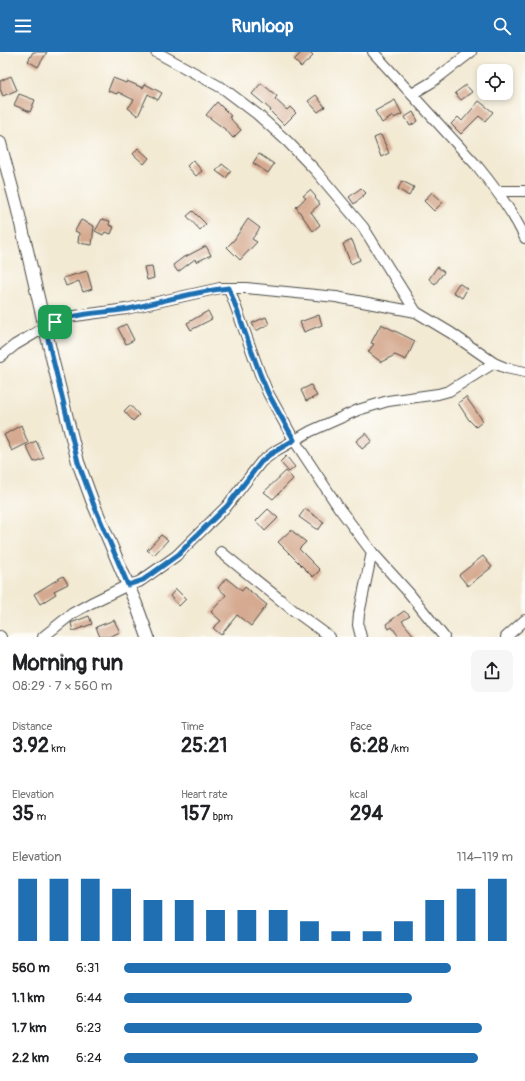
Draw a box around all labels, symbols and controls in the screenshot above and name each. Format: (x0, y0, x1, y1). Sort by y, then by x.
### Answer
icon: menu (12, 15, 34, 37)
text: Runloop (232, 15, 293, 38)
icon: search (491, 15, 513, 37)
map controls (477, 64, 513, 100)
button: locate (477, 64, 513, 100)
pin (38, 305, 72, 339)
icon: arrive (44, 311, 66, 333)
text: Morning run (12, 649, 123, 677)
button: share (471, 650, 513, 692)
text: 08:29 · 7 × 560 m (12, 678, 112, 694)
text: Distance (12, 720, 52, 733)
text: Time (181, 720, 204, 733)
text: Pace (350, 720, 372, 733)
text: 3.92 (12, 733, 49, 758)
text: 25:21 (181, 733, 227, 758)
text: 6:28 (350, 733, 388, 758)
text: km (49, 742, 66, 755)
text: /km (388, 742, 409, 755)
text: Elevation (12, 788, 54, 801)
text: Heart rate (181, 788, 227, 801)
text: kcal (350, 788, 368, 801)
text: 35 (12, 801, 34, 826)
text: 157 (181, 801, 210, 826)
text: 294 (350, 801, 383, 826)
text: m (34, 810, 46, 823)
text: bpm (210, 810, 233, 823)
text: Elevation (12, 849, 62, 865)
text: 114–119 m (456, 849, 513, 865)
text: 560 m (12, 960, 50, 976)
text: 6:31 (76, 960, 99, 976)
text: 1.1 km (12, 990, 45, 1006)
text: 6:44 (76, 990, 102, 1006)
text: 1.7 km (12, 1020, 47, 1036)
text: 6:23 (76, 1020, 101, 1036)
text: 2.2 km (12, 1050, 49, 1066)
text: 6:24 (76, 1050, 102, 1066)

